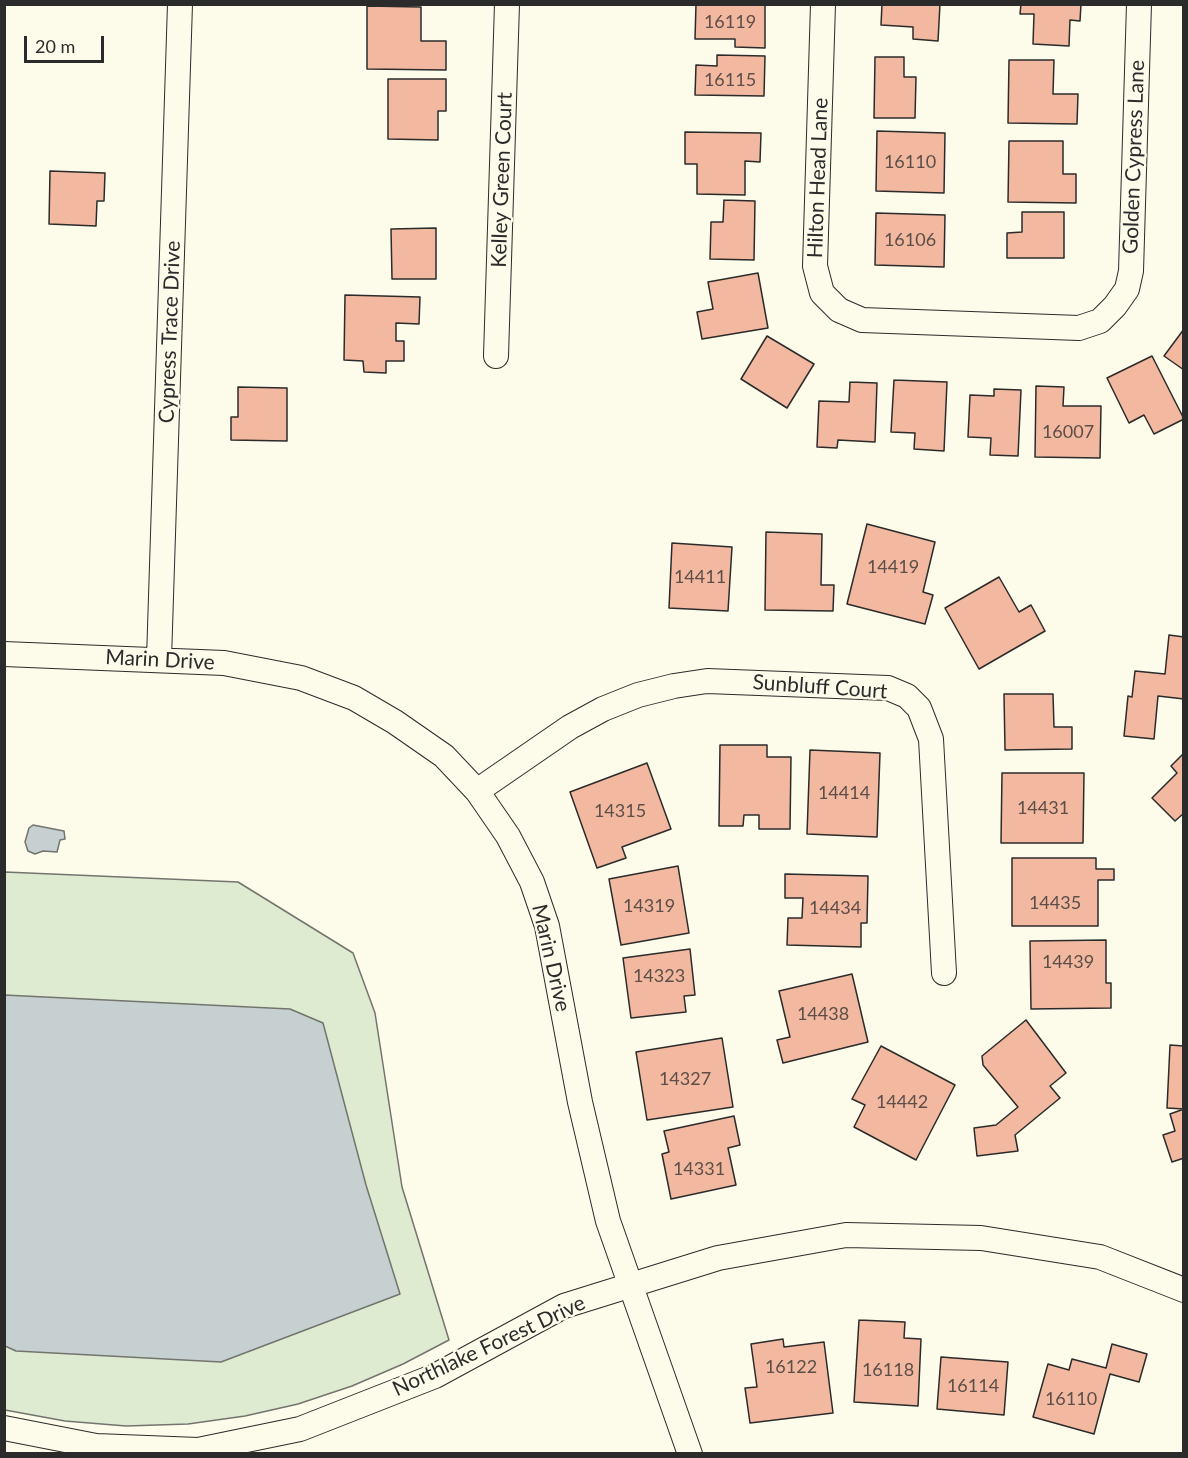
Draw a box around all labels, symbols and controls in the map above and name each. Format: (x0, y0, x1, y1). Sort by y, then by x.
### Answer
house number: 16119 (704, 11, 756, 33)
scale bar (27, 24, 106, 62)
text: 20 m (35, 35, 75, 57)
street label: Golden Cypress Lane (1118, 60, 1150, 254)
house number: 16115 (704, 69, 756, 91)
street label: Kelley Green Court (486, 92, 518, 268)
street label: Hilton Head Lane (803, 97, 833, 259)
house number: 16110 (884, 151, 936, 173)
house number: 16106 (884, 229, 936, 251)
street label: Cypress Trace Drive (154, 240, 186, 424)
house number: 16007 (1042, 421, 1094, 443)
house number: 14419 (867, 556, 919, 578)
house number: 14411 (674, 566, 726, 588)
street label: Marin Drive (105, 645, 215, 675)
street label: Sunbluff Court (752, 670, 888, 704)
house number: 14414 (818, 782, 870, 804)
house number: 14431 (1017, 797, 1069, 819)
house number: 14315 (594, 800, 646, 822)
house number: 14435 (1029, 892, 1081, 914)
house number: 14319 (623, 895, 675, 917)
house number: 14434 (809, 897, 861, 919)
street label: Marin Drive (526, 902, 576, 1014)
house number: 14439 (1042, 951, 1094, 973)
house number: 14323 (633, 965, 685, 987)
house number: 14438 (797, 1003, 849, 1025)
house number: 14327 (659, 1068, 711, 1090)
house number: 14442 (876, 1091, 928, 1113)
house number: 14331 (673, 1158, 725, 1180)
street label: Northlake Forest Drive (389, 1290, 589, 1402)
house number: 16122 (765, 1356, 817, 1378)
house number: 16118 (862, 1359, 914, 1381)
house number: 16114 (947, 1375, 999, 1397)
house number: 16110 (1045, 1388, 1097, 1410)

